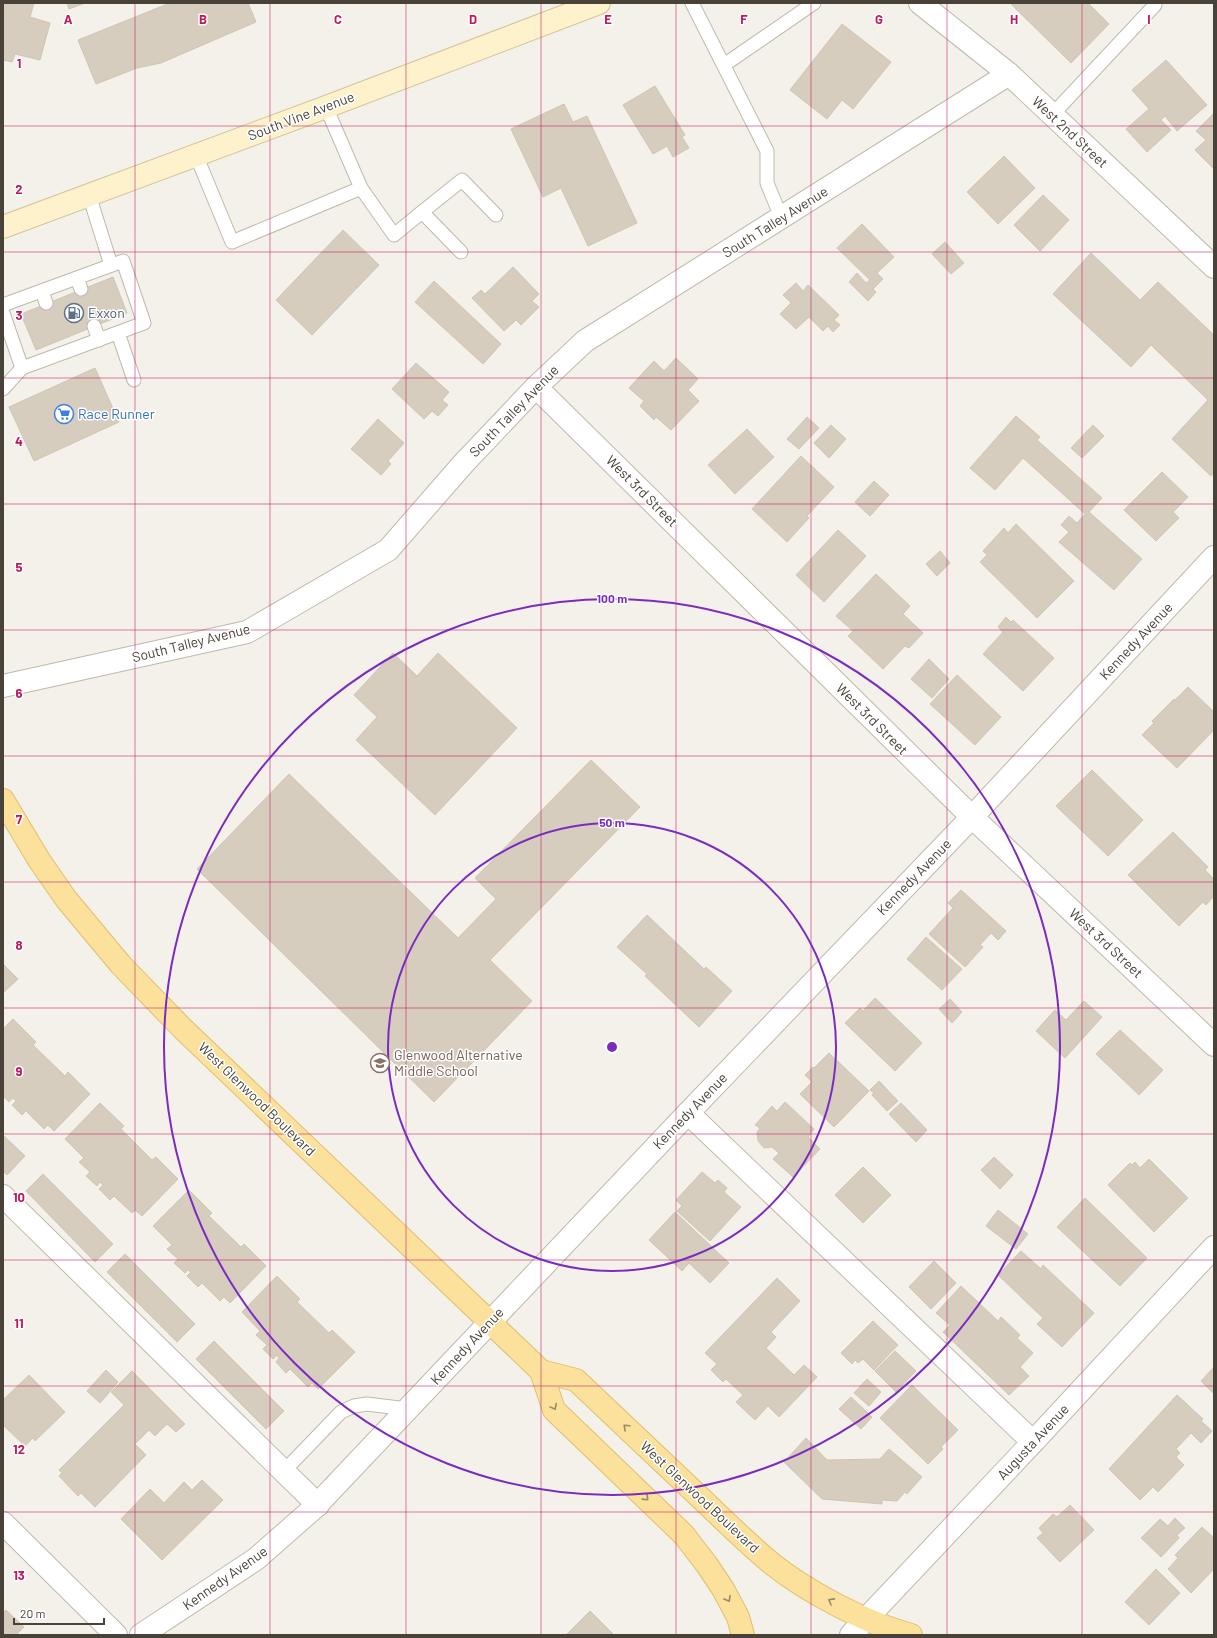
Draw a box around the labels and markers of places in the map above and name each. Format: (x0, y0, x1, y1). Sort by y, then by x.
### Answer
fuel station icon: Exxon (63, 302, 85, 324)
place label: Exxon (88, 304, 125, 321)
supermarket icon: Race Runner (53, 403, 75, 425)
place label: Race Runner (78, 405, 155, 422)
centre of rings (605, 1040, 619, 1054)
place label: Glenwood Alternative Middle School (394, 1046, 523, 1079)
school or university icon: Glenwood Alternative Middle School (369, 1052, 391, 1074)

